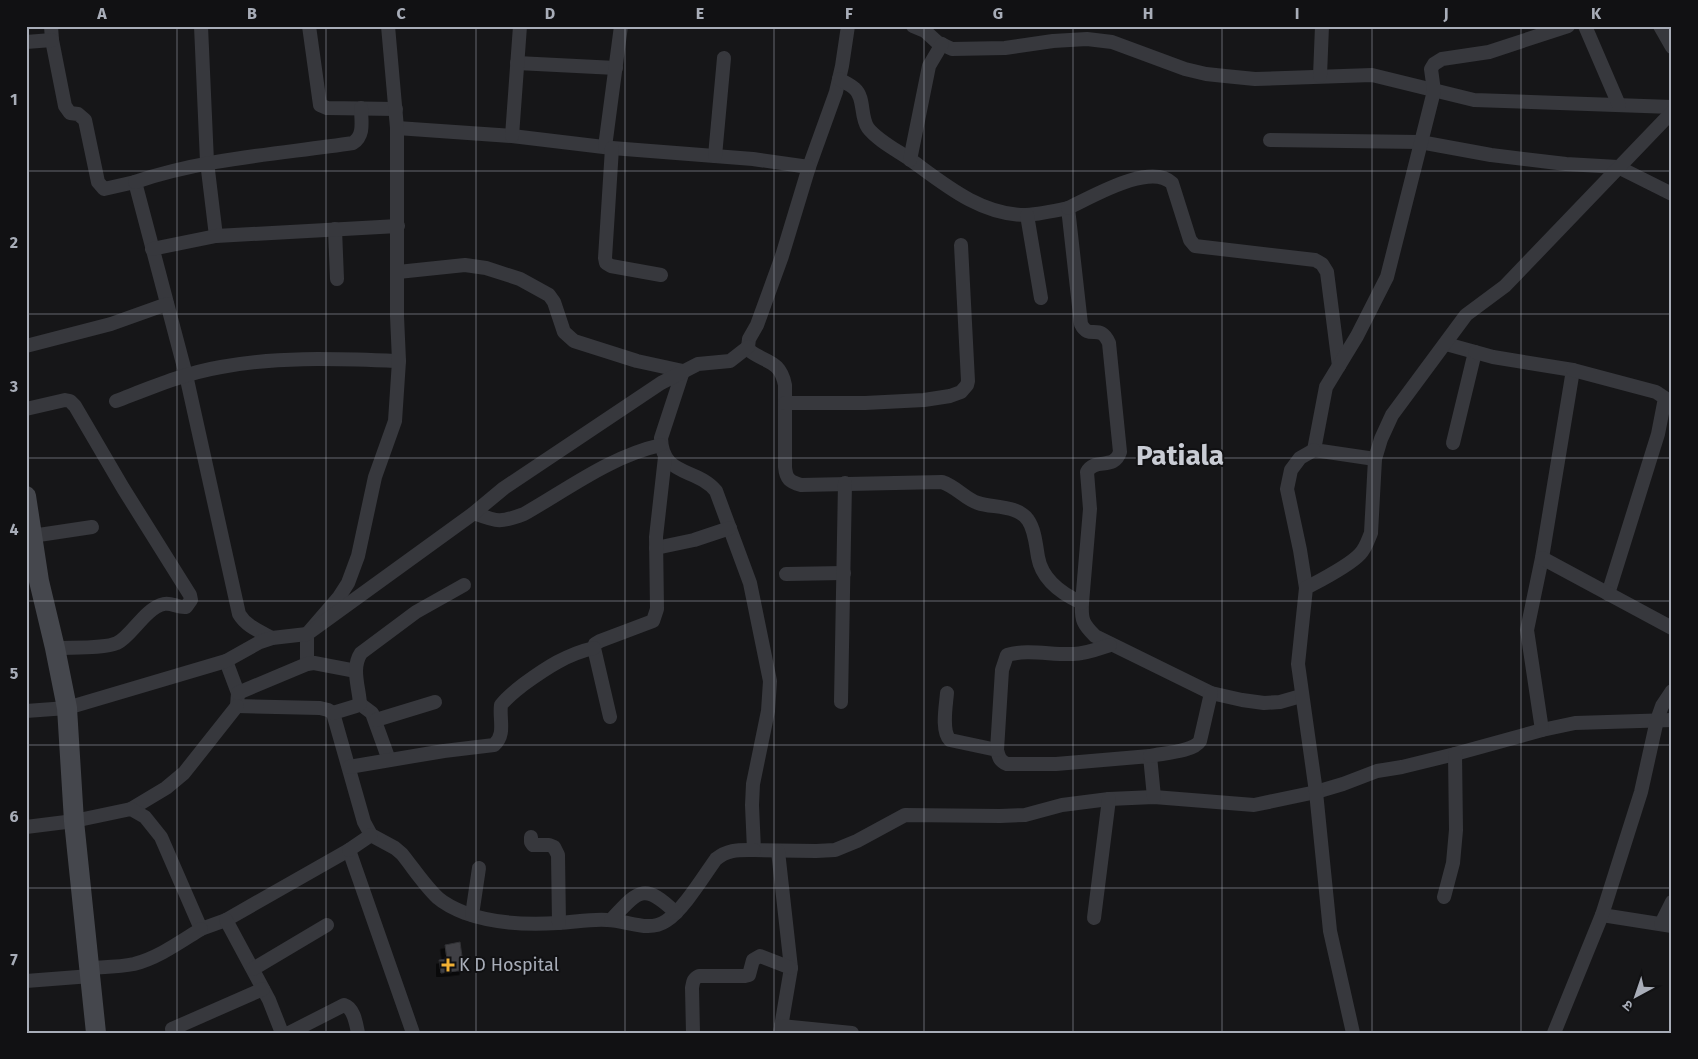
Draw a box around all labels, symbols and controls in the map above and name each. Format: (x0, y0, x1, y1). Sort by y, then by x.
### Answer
text: A (96, 4, 107, 23)
text: B (247, 4, 257, 23)
text: C (396, 4, 406, 23)
text: D (545, 4, 555, 23)
text: E (696, 4, 704, 23)
text: F (845, 4, 853, 23)
text: G (993, 4, 1003, 23)
text: H (1143, 4, 1153, 23)
text: I (1295, 4, 1299, 23)
text: J (1442, 4, 1449, 23)
text: K (1591, 4, 1602, 23)
text: 1 (10, 90, 18, 109)
text: 2 (10, 233, 18, 252)
text: 3 (9, 377, 18, 396)
district label: Patiala (1136, 439, 1224, 472)
text: 4 (9, 520, 19, 539)
text: 5 (10, 664, 19, 683)
text: 6 (9, 807, 19, 826)
text: 7 (10, 950, 18, 969)
place label: K D Hospital (459, 954, 559, 976)
marker: K D Hospital (441, 958, 455, 972)
north arrow (1610, 972, 1660, 1022)
text: उ (1619, 996, 1637, 1015)

